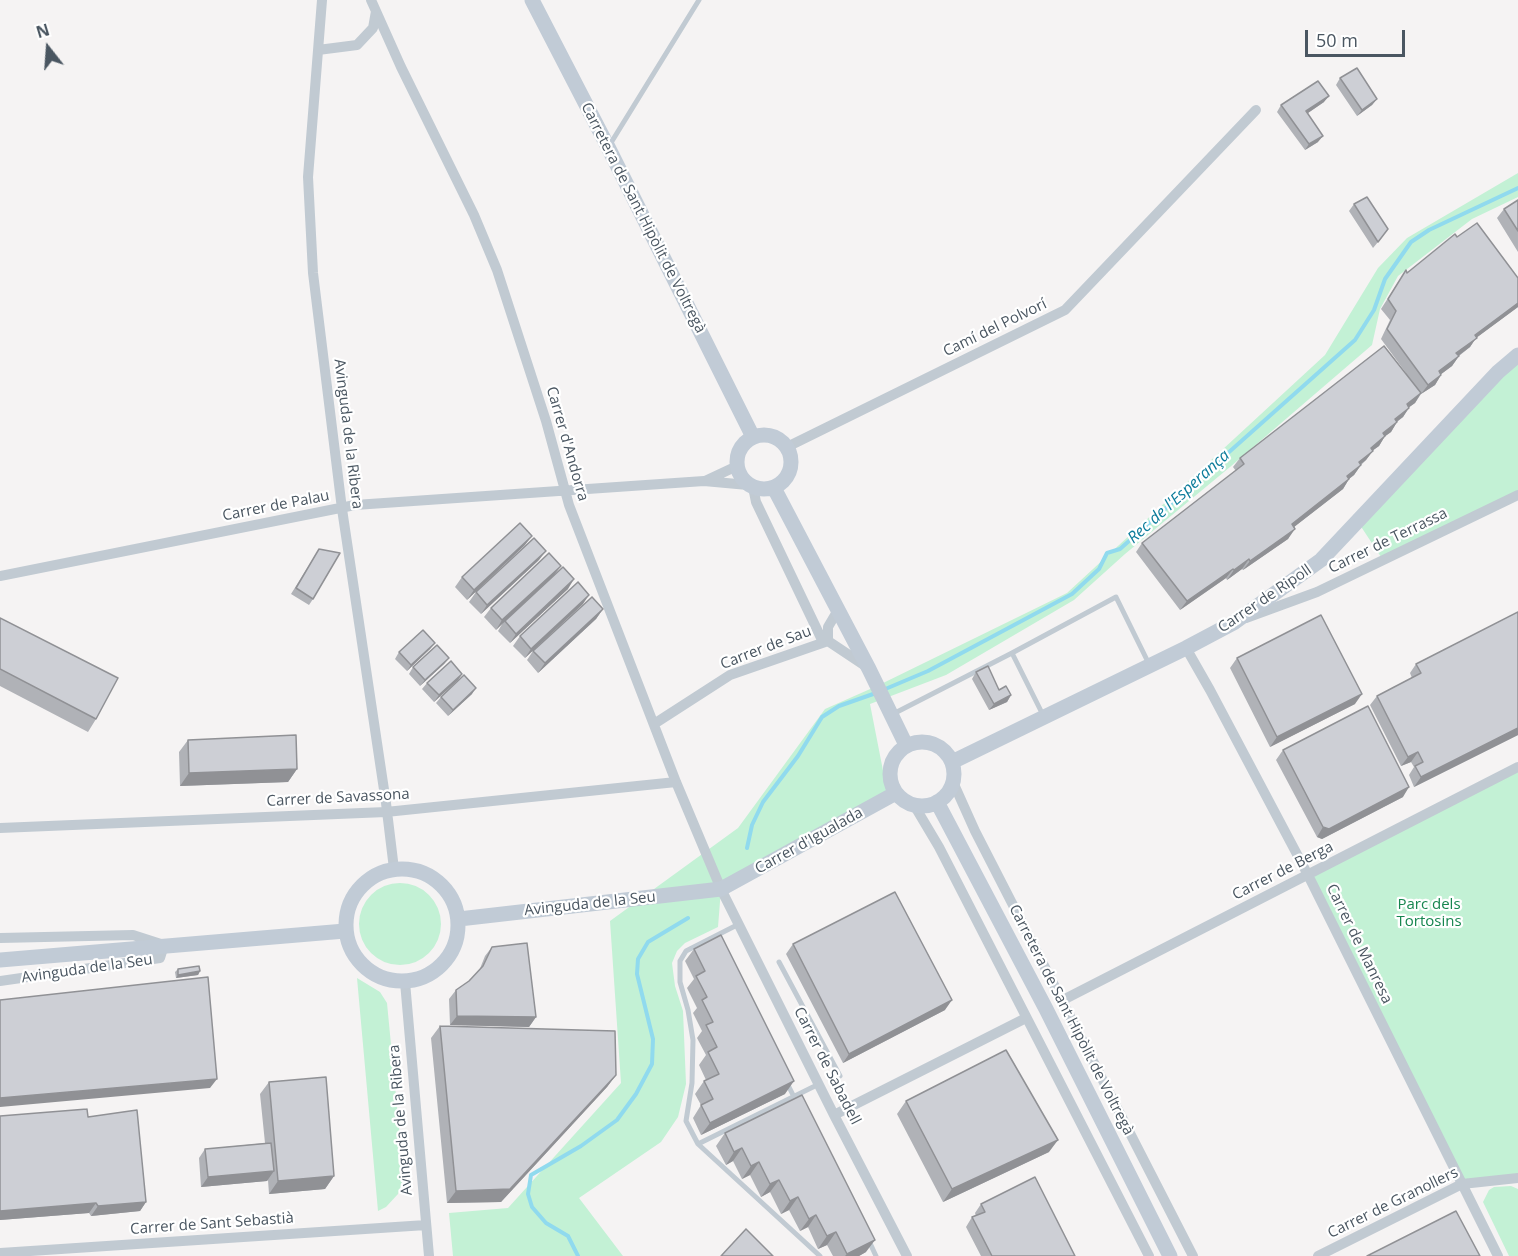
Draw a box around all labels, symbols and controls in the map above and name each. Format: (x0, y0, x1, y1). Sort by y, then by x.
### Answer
north arrow (18, 18, 78, 78)
text: N (33, 18, 52, 43)
scale bar (1308, 18, 1408, 56)
text: 50 m (1316, 28, 1358, 52)
street label: Carretera de Sant Hipòlit de Voltregà (577, 100, 709, 336)
street label: Camí del Polvorí (940, 295, 1050, 361)
street label: Avinguda de la Ribera (330, 358, 366, 510)
street label: Carrer d'Andorra (542, 385, 592, 503)
water label: Rec de l'Esperança (1124, 446, 1234, 548)
street label: Carrer de Palau (221, 487, 331, 525)
street label: Carrer de Terrassa (1326, 504, 1450, 578)
street label: Carrer de Ripoll (1215, 561, 1315, 637)
street label: Carrer de Sau (718, 622, 814, 674)
street label: Carrer de Savassona (266, 785, 410, 811)
street label: Carrer d'Igualada (752, 804, 866, 878)
street label: Carrer de Berga (1230, 838, 1336, 904)
street label: Carrer de Manresa (1322, 881, 1396, 1007)
street label: Avinguda de la Seu (523, 888, 657, 920)
park label: Parc dels Tortosins (1396, 896, 1462, 931)
street label: Carretera de Sant Hipòlit de Voltregà (1005, 902, 1137, 1138)
street label: Avinguda de la Seu (20, 951, 154, 987)
street label: Carrer de Sabadell (790, 1004, 864, 1128)
street label: Avinguda de la Ribera (385, 1044, 417, 1196)
street label: Carrer de Granollers (1325, 1164, 1461, 1242)
street label: Carrer de Sant Sebastià (130, 1209, 294, 1239)

